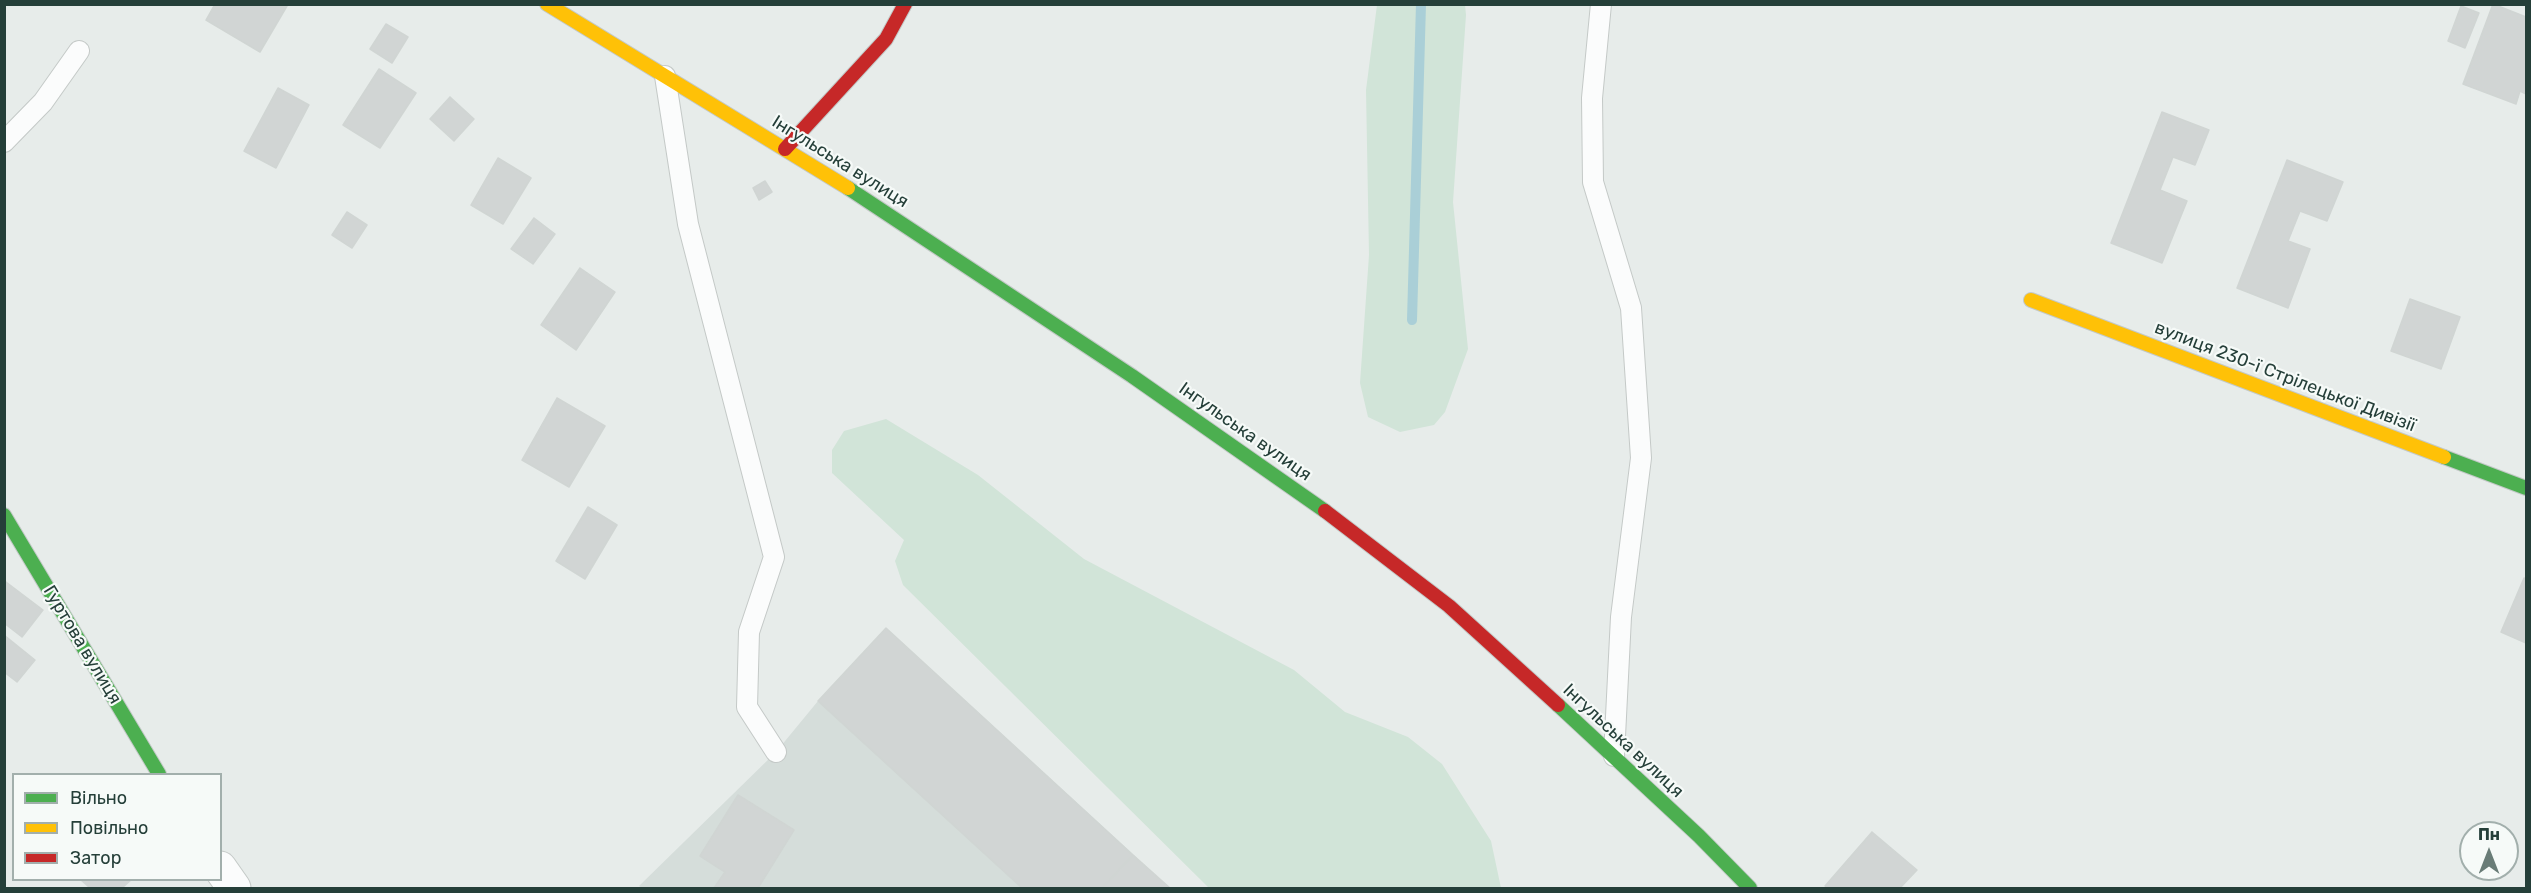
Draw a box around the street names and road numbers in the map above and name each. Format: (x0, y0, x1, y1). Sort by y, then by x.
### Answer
street label: Інгульська вулиця (768, 111, 912, 213)
street label: вулиця 230-ї Стрілецької Дивізії (2151, 317, 2419, 437)
street label: Інгульська вулиця (1174, 378, 1316, 486)
street label: Гуртова вулиця (38, 582, 126, 708)
street label: Інгульська вулиця (1558, 680, 1688, 802)

